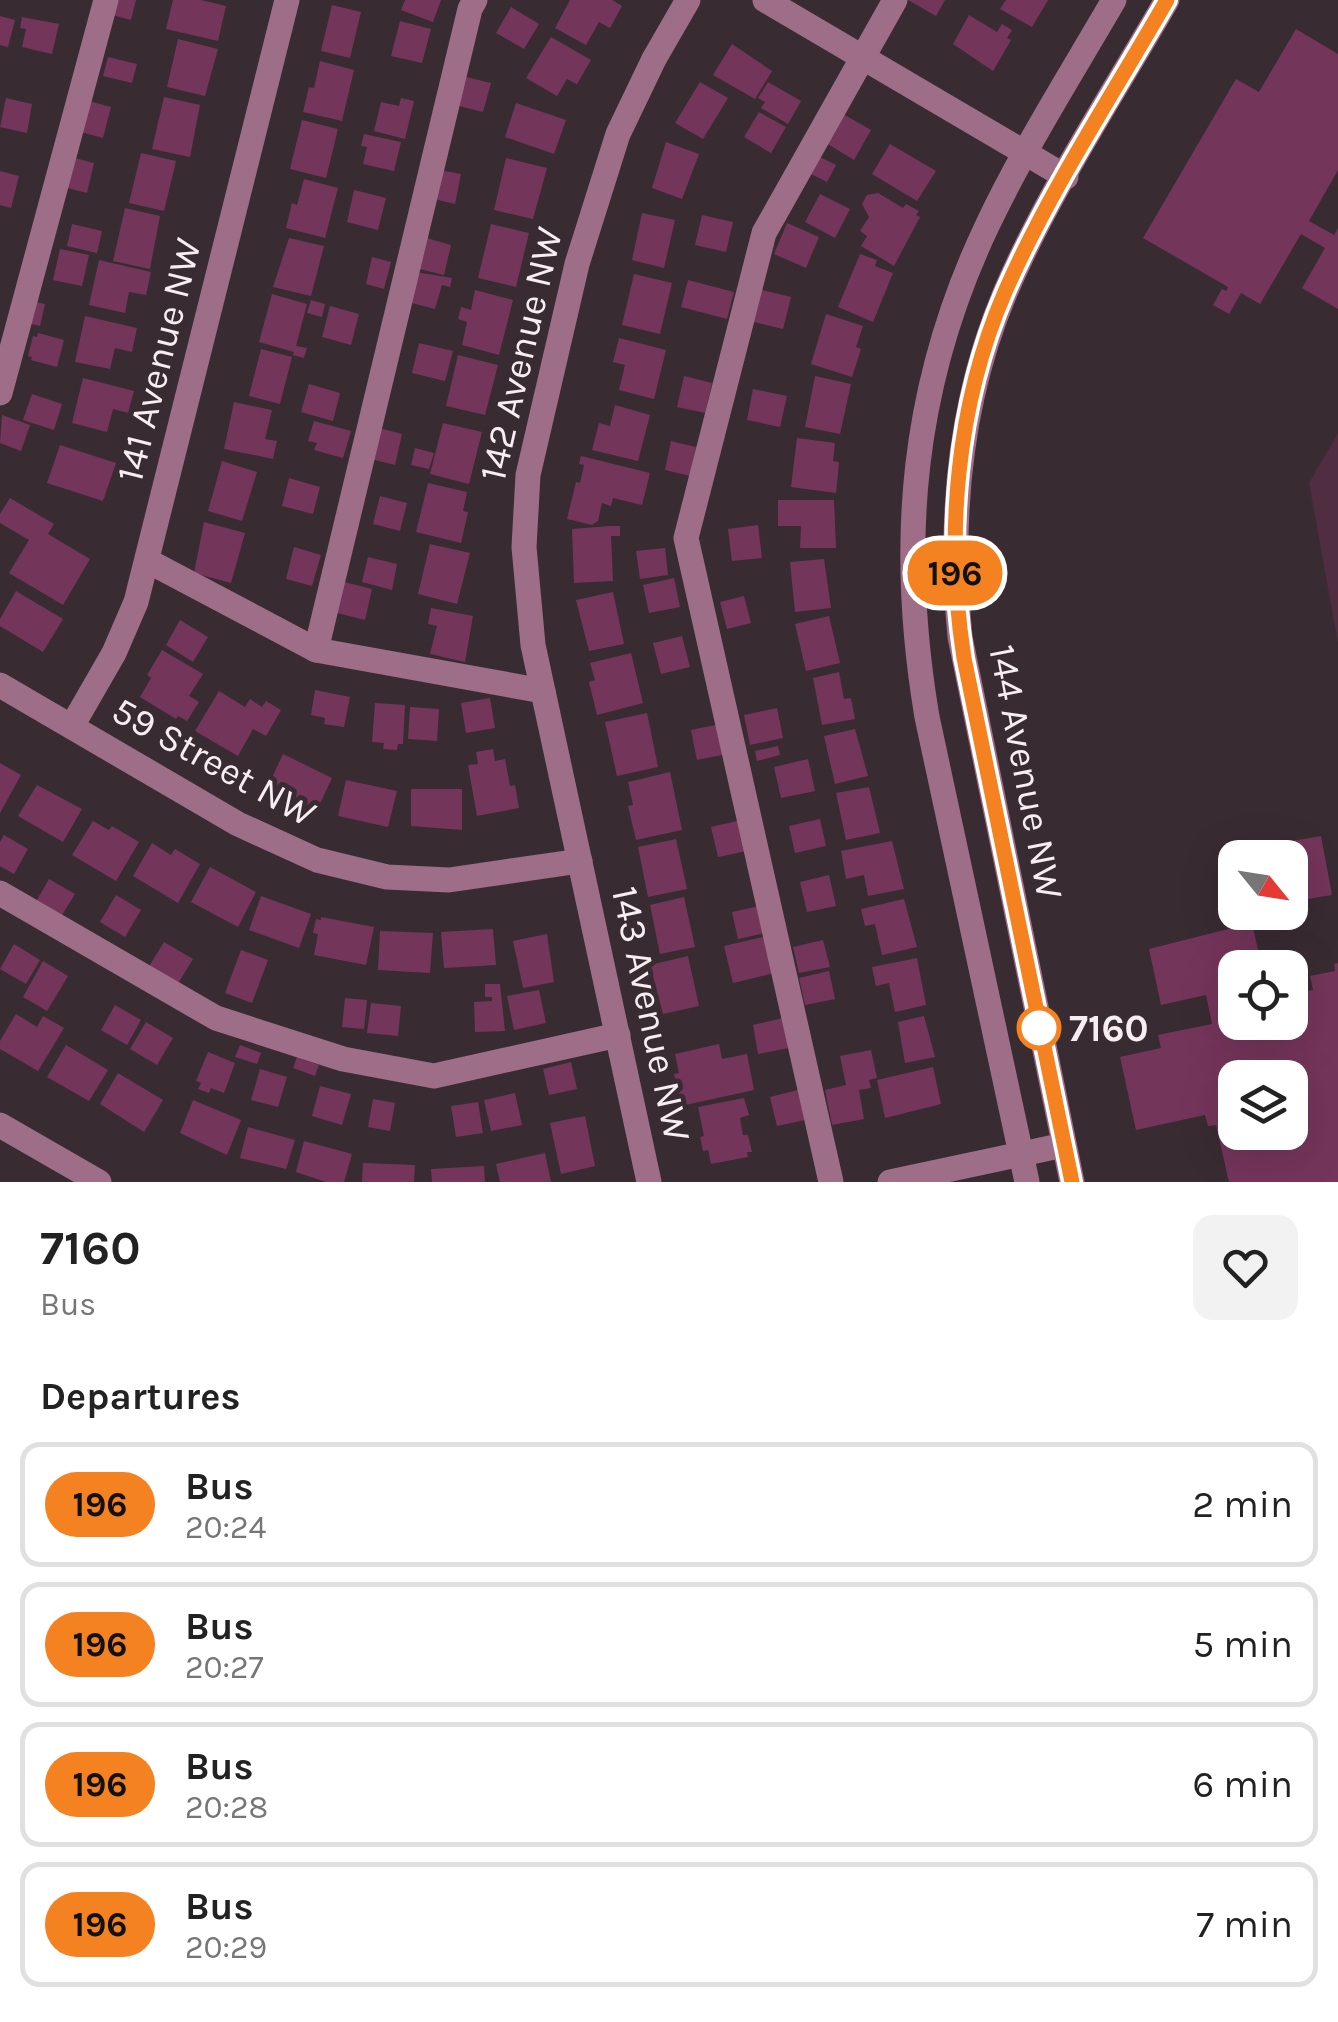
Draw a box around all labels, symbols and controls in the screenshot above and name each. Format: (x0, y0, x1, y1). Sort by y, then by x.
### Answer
street label: 142 Avenue NW (470, 223, 572, 485)
street label: 141 Avenue NW (107, 234, 211, 486)
line badge: 196 (898, 540, 1012, 606)
text: 196 (927, 553, 983, 594)
street label: 144 Avenue NW (979, 641, 1073, 903)
street label: 59 Street NW (104, 688, 324, 836)
north arrow (1218, 840, 1308, 930)
map controls (1218, 840, 1308, 1150)
street label: 143 Avenue NW (602, 883, 700, 1146)
button: locate (1218, 950, 1308, 1040)
place label: 7160 (1069, 1006, 1149, 1051)
marker: 7160 (1018, 1007, 1060, 1049)
button: layers (1218, 1060, 1308, 1150)
button: heart (1193, 1215, 1298, 1320)
text: 7160 (40, 1220, 141, 1276)
text: Bus (40, 1286, 96, 1323)
text: Departures (40, 1374, 240, 1419)
text: Bus (185, 1464, 254, 1509)
text: 2 min (1192, 1482, 1293, 1527)
text: 196 (72, 1484, 128, 1525)
text: 20:24 (185, 1509, 266, 1546)
text: Bus (185, 1604, 254, 1649)
text: 5 min (1193, 1622, 1293, 1667)
text: 196 (72, 1624, 128, 1665)
text: 20:27 (185, 1649, 263, 1686)
text: Bus (185, 1744, 254, 1789)
text: 6 min (1192, 1762, 1293, 1807)
text: 196 (72, 1764, 128, 1805)
text: 20:28 (185, 1789, 268, 1826)
text: Bus (185, 1884, 254, 1929)
text: 7 min (1196, 1902, 1293, 1947)
text: 196 (72, 1904, 128, 1945)
text: 20:29 (185, 1929, 267, 1966)

